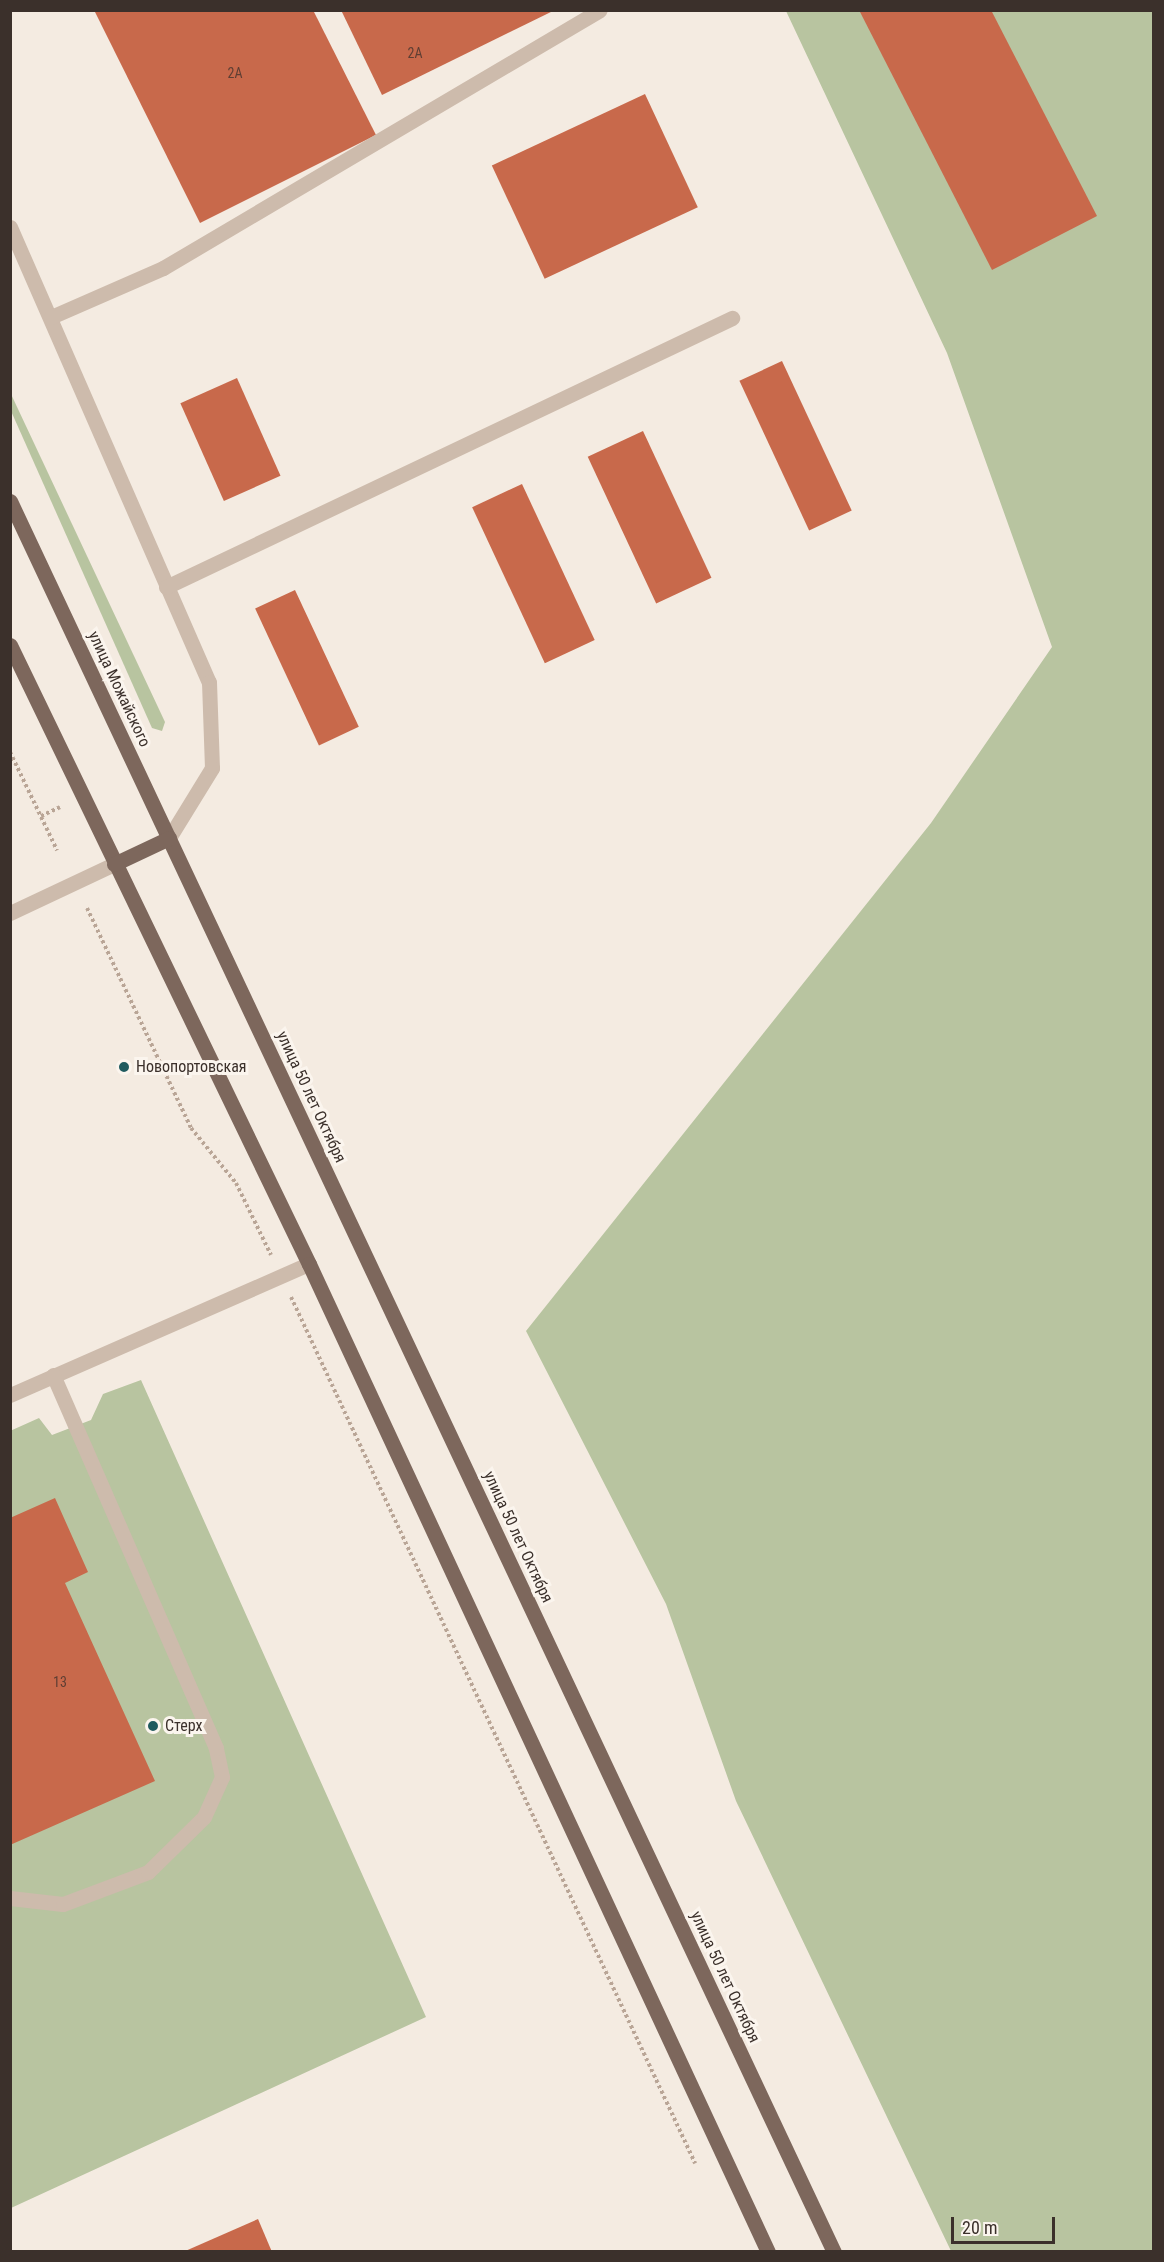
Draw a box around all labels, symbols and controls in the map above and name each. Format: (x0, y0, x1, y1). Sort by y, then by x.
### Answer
house number: 2А (408, 45, 422, 61)
house number: 2А (228, 65, 242, 81)
street label: улица Можайского (84, 628, 154, 750)
street label: улица 50 лет Октября (272, 1028, 350, 1166)
place label: Новопортовская (136, 1057, 247, 1077)
marker: Новопортовская (117, 1060, 131, 1074)
street label: улица 50 лет Октября (479, 1468, 557, 1606)
house number: 13 (53, 1674, 67, 1690)
place label: Стерх (165, 1716, 203, 1736)
marker: Стерх (146, 1719, 160, 1733)
street label: улица 50 лет Октября (686, 1908, 764, 2046)
scale bar (954, 2205, 1058, 2243)
text: 20 m (962, 2217, 997, 2238)

